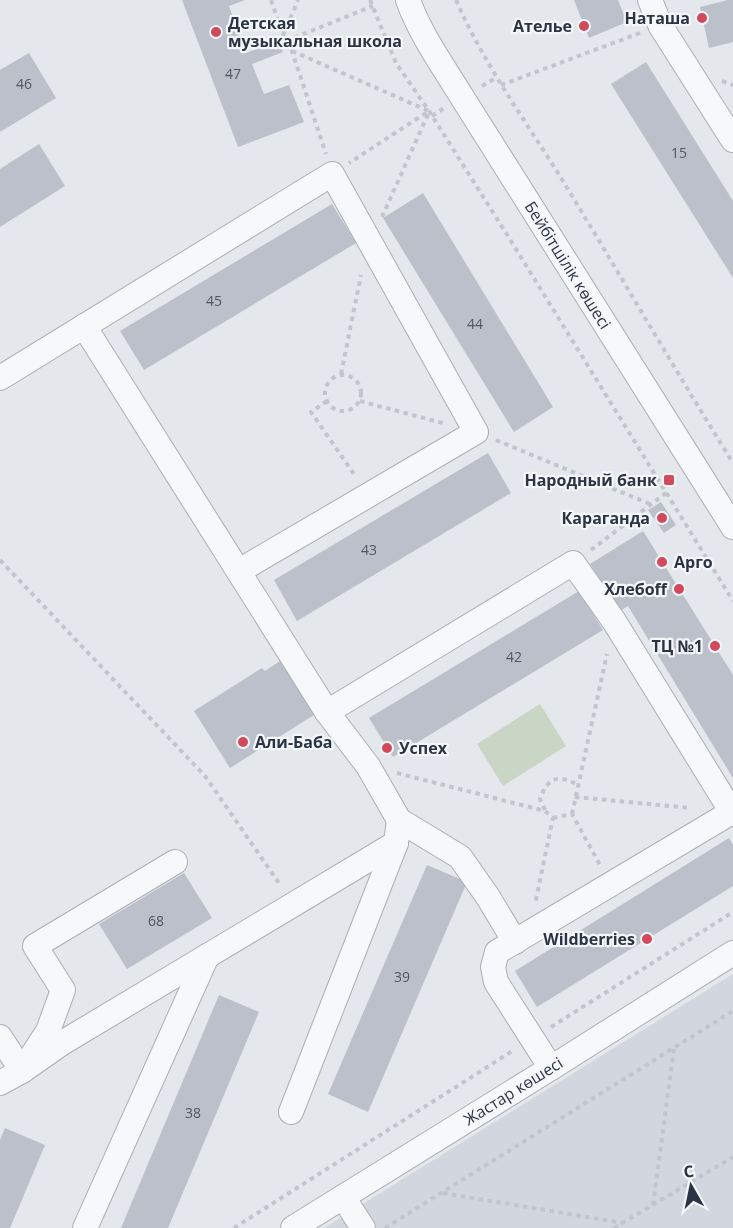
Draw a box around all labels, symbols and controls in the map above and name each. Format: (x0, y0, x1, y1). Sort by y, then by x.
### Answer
place label: Наташа (624, 7, 690, 29)
marker: Наташа (695, 11, 709, 25)
place label: Детская музыкальная школа (228, 12, 402, 52)
place label: Ателье (513, 15, 572, 37)
marker: Ателье (577, 19, 591, 33)
marker: Детская музыкальная школа (209, 25, 223, 39)
house number: 47 (225, 64, 241, 83)
house number: 46 (16, 74, 32, 93)
house number: 15 (671, 143, 687, 162)
street label: Бейбітшілік көшесі (520, 197, 616, 333)
house number: 45 (206, 291, 222, 310)
house number: 44 (467, 314, 483, 333)
place label: Народный банк (524, 469, 657, 491)
marker: Народный банк (662, 473, 676, 487)
place label: Караганда (562, 507, 650, 529)
marker: Караганда (655, 511, 669, 525)
house number: 43 (361, 540, 377, 559)
place label: Арго (674, 551, 713, 573)
marker: Арго (655, 555, 669, 569)
place label: Хлебoff (604, 578, 669, 600)
marker: Хлебoff (672, 582, 686, 596)
place label: ТЦ №1 (651, 635, 703, 657)
marker: ТЦ №1 (708, 639, 722, 653)
house number: 42 (506, 647, 522, 666)
place label: Али-Баба (255, 731, 333, 753)
marker: Али-Баба (236, 735, 250, 749)
place label: Успех (399, 737, 448, 759)
marker: Успех (380, 741, 394, 755)
house number: 68 (148, 911, 164, 930)
place label: Wildberries (543, 928, 635, 950)
marker: Wildberries (640, 932, 654, 946)
house number: 39 (394, 967, 410, 986)
street label: Жастар көшесі (459, 1052, 567, 1130)
house number: 38 (185, 1103, 201, 1122)
north arrow (661, 1156, 721, 1216)
text: С (682, 1160, 695, 1183)

